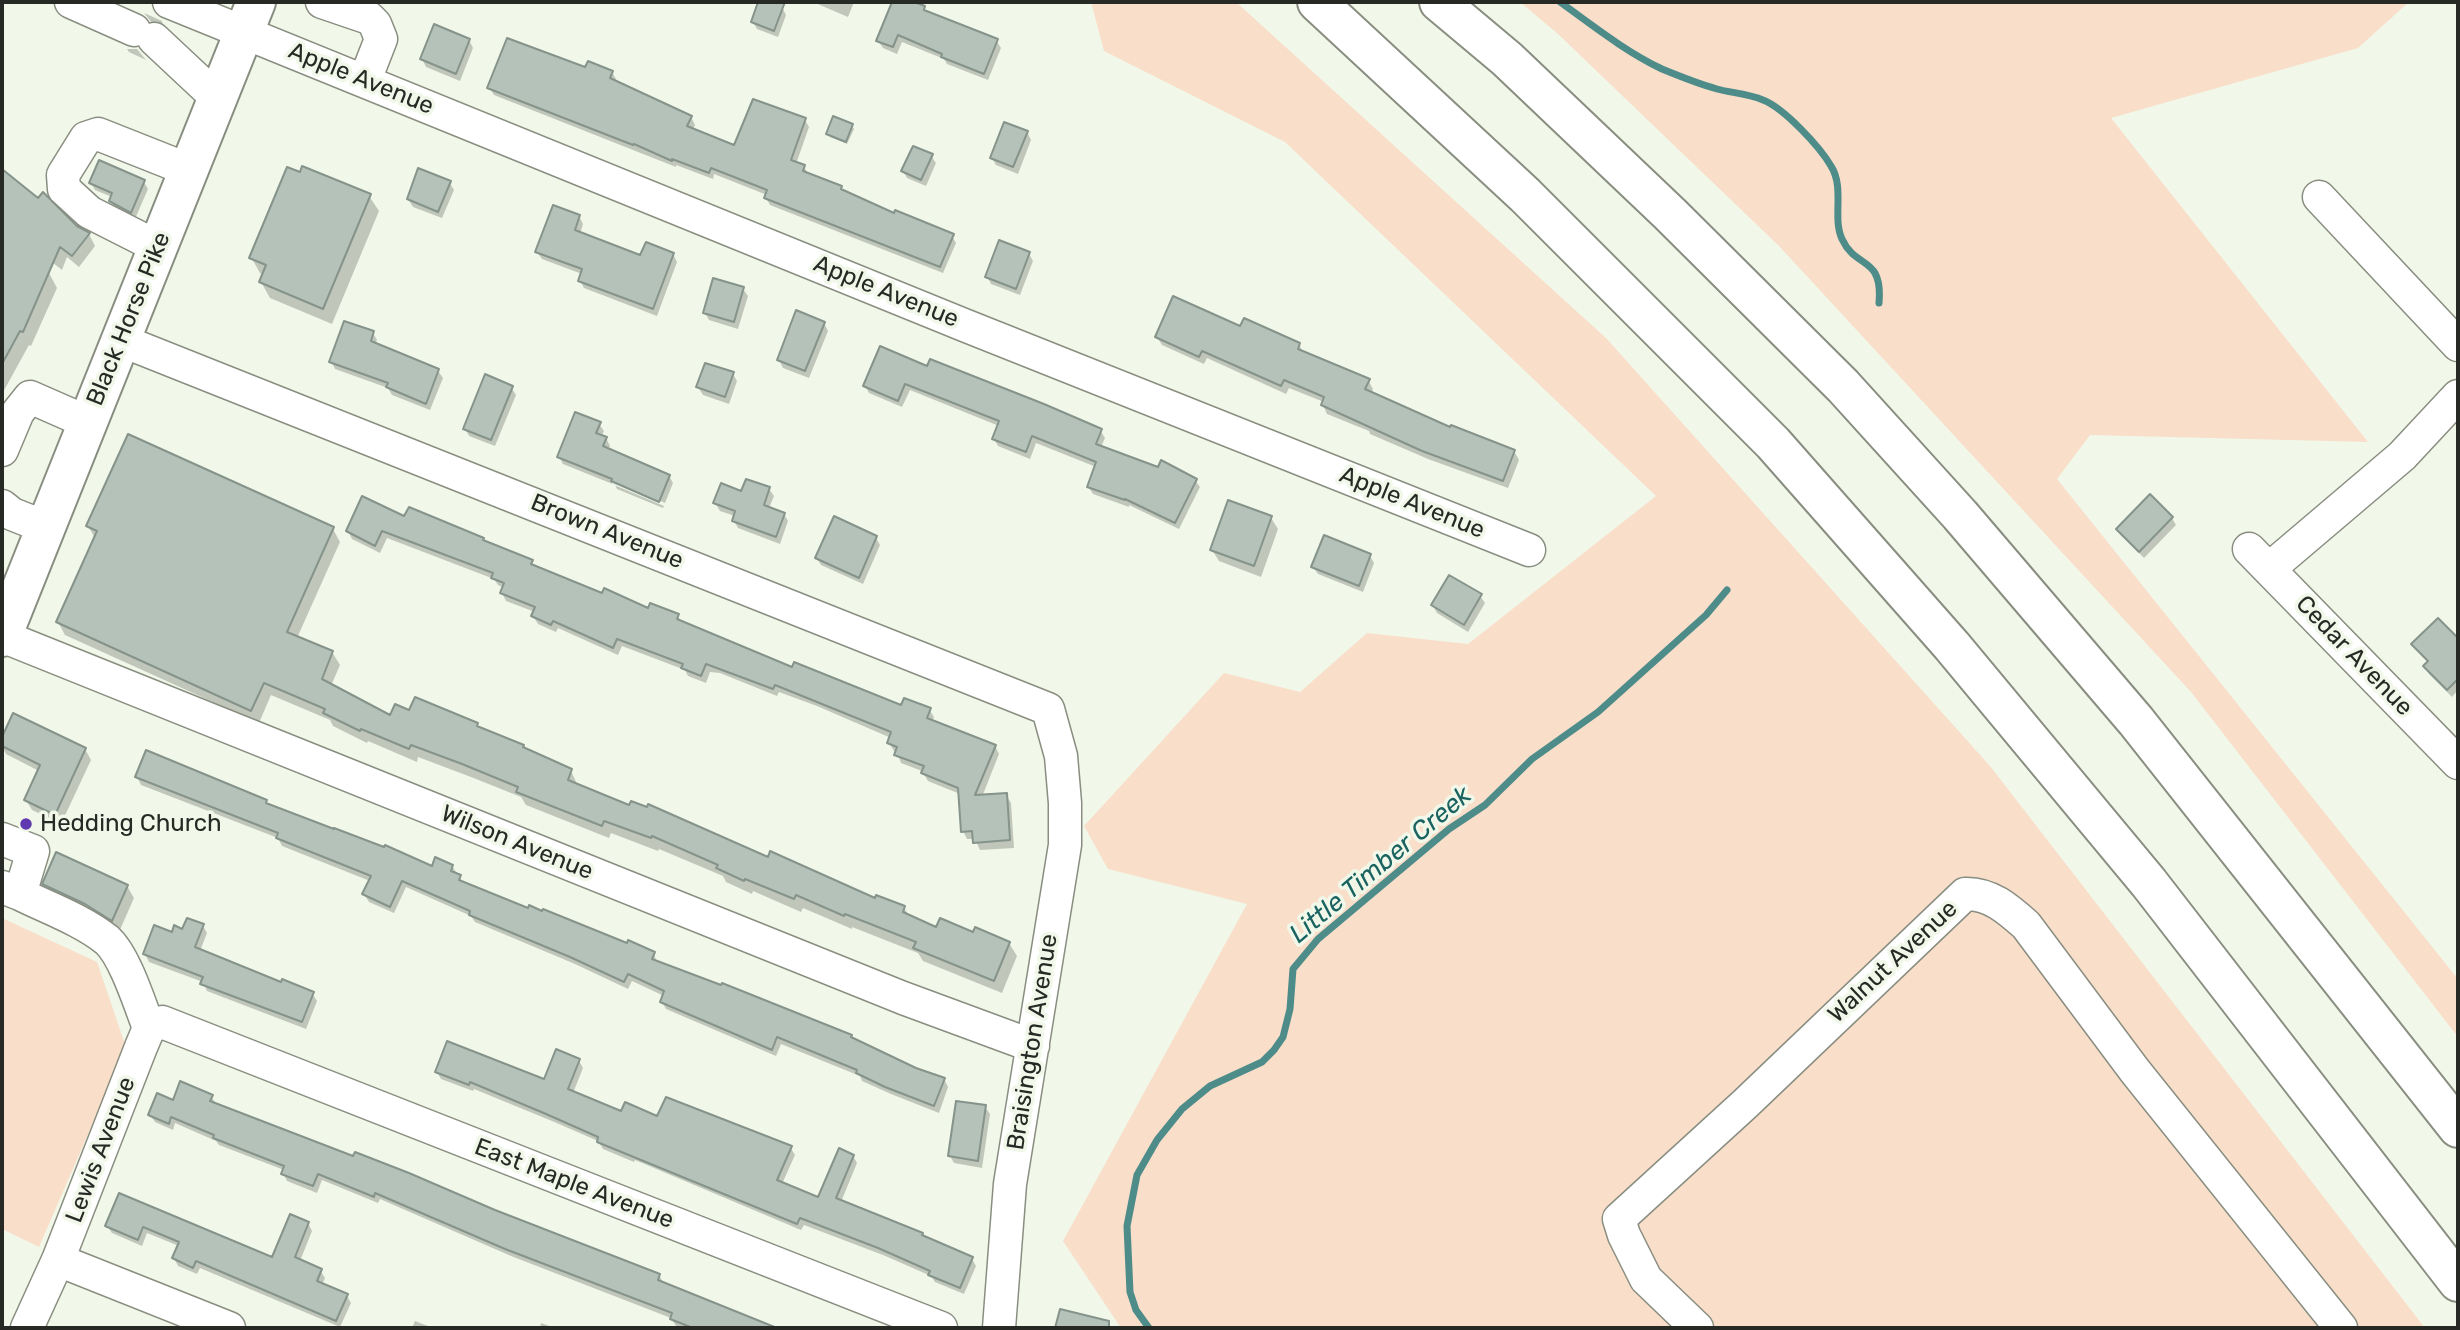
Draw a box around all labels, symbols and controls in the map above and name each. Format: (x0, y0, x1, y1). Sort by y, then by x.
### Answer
street label: Apple Avenue (284, 37, 438, 121)
street label: Black Horse Pike (81, 228, 177, 410)
street label: Apple Avenue (809, 250, 963, 334)
street label: Apple Avenue (1335, 461, 1489, 545)
street label: Brown Avenue (526, 488, 688, 576)
street label: Cedar Avenue (2289, 590, 2419, 722)
water label: Little Timber Creek (1284, 780, 1478, 950)
street label: Wilson Avenue (437, 799, 597, 887)
place label: Hedding Church (40, 810, 221, 838)
marker: Hedding Church (18, 816, 34, 832)
street label: Walnut Avenue (1822, 895, 1964, 1029)
street label: Braisington Avenue (1002, 932, 1064, 1152)
street label: Lewis Avenue (60, 1073, 142, 1227)
street label: East Maple Avenue (470, 1133, 678, 1235)

